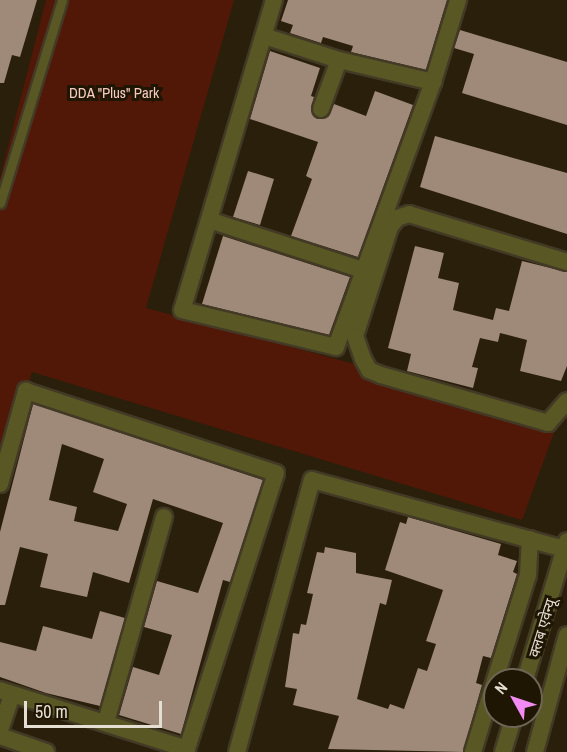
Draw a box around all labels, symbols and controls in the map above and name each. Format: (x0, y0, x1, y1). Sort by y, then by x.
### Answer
park label: DDA "Plus" Park (69, 84, 159, 102)
street label: क्लब एवेन्यू (525, 597, 559, 659)
north arrow (483, 668, 543, 728)
text: N (489, 677, 512, 698)
scale bar (27, 689, 165, 727)
text: 50 m (35, 699, 68, 724)

